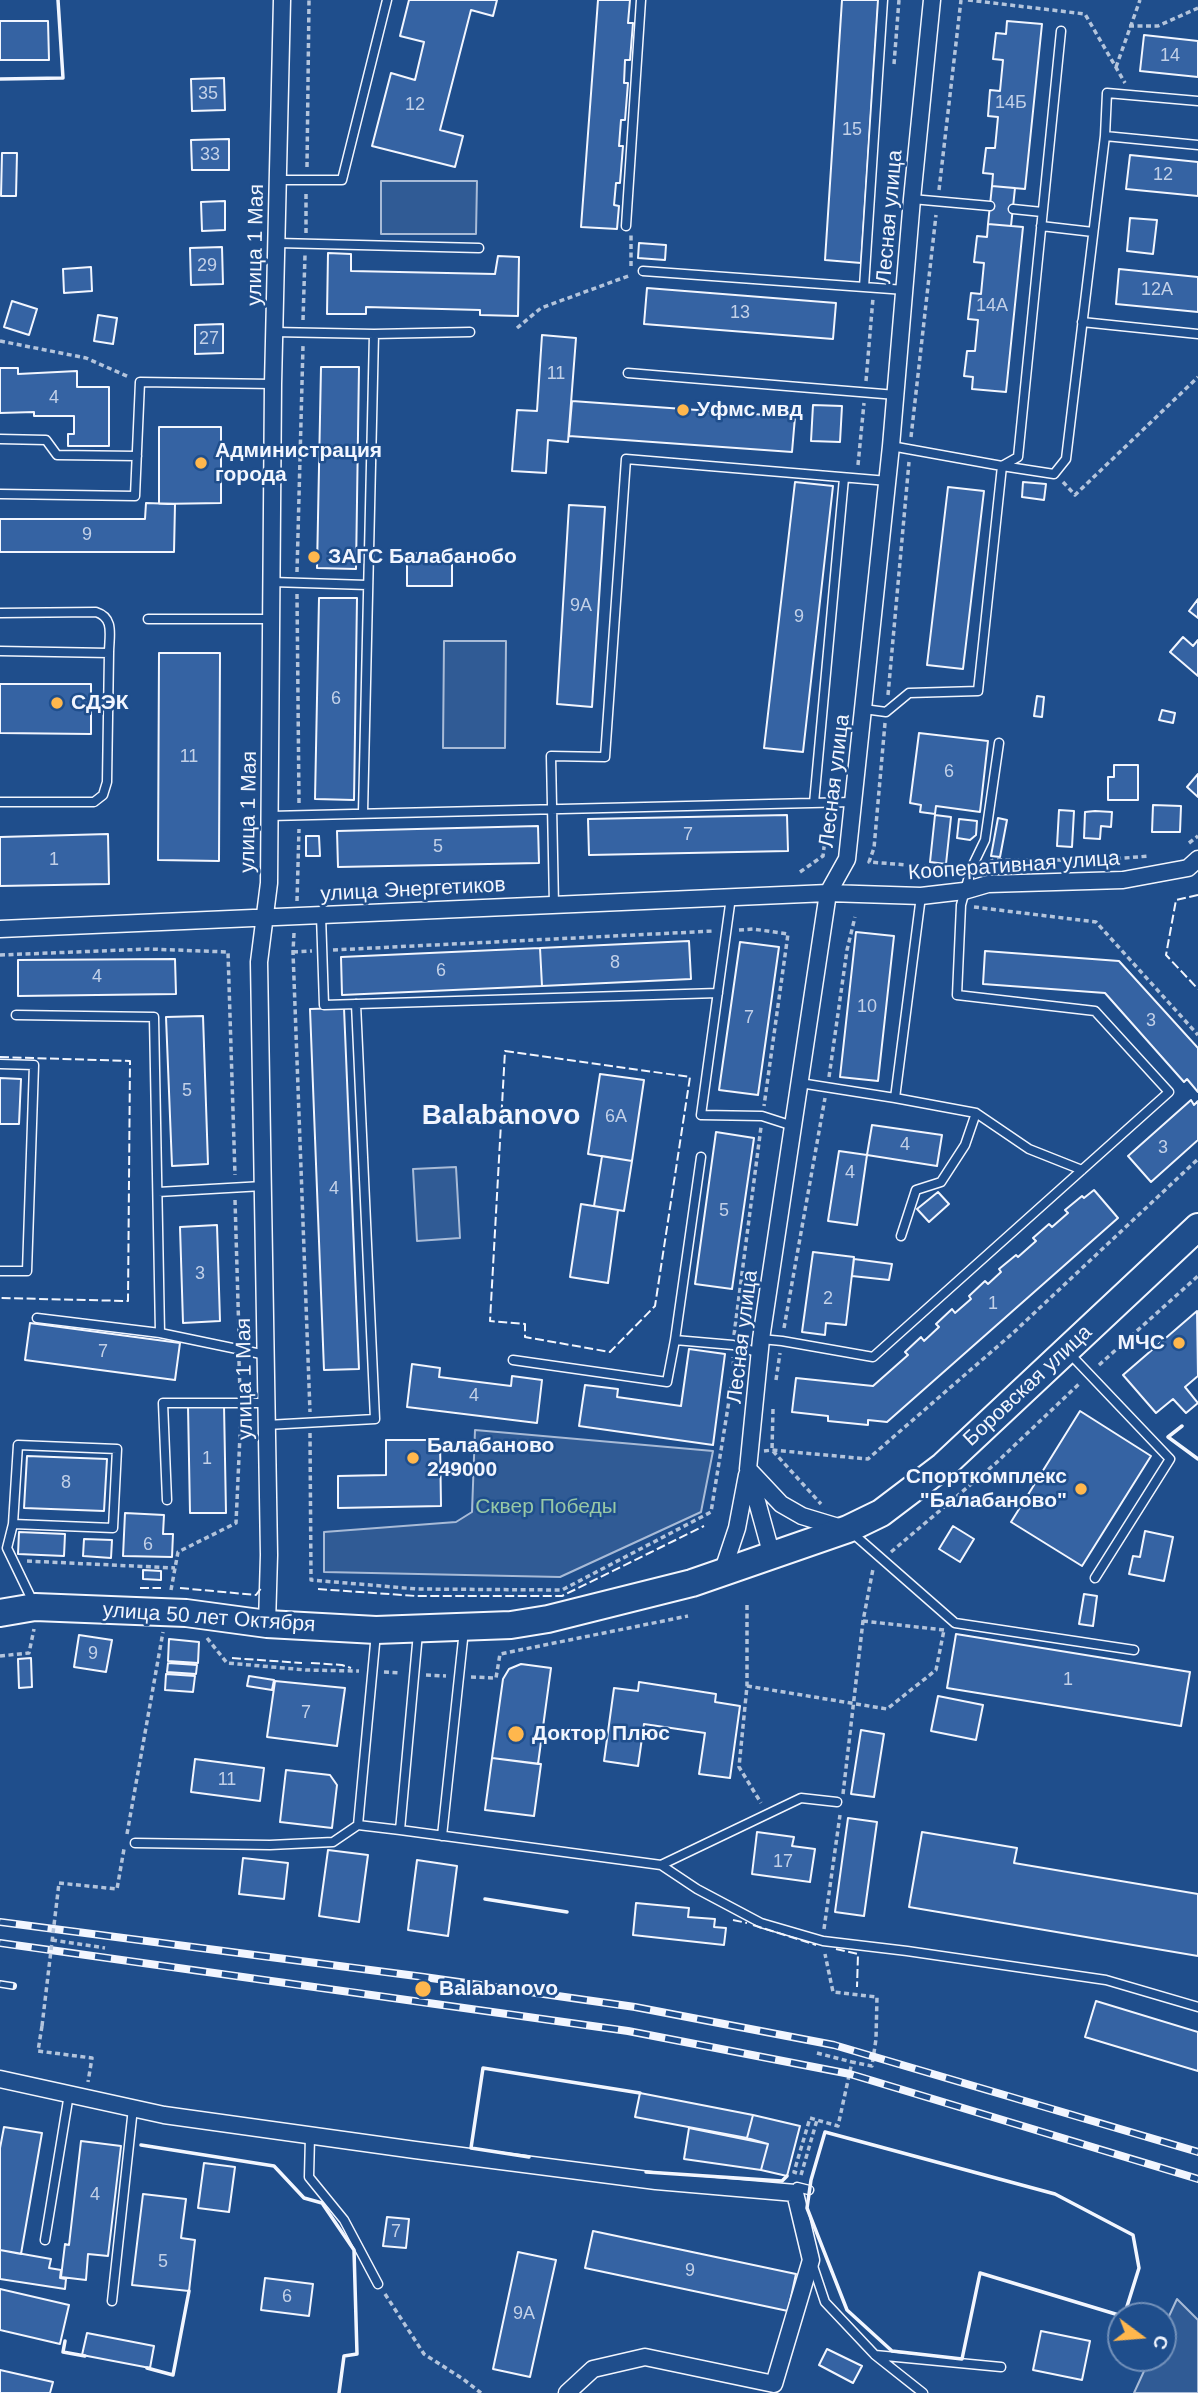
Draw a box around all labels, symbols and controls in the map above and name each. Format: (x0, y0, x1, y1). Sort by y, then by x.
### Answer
house number: 14 (1160, 45, 1180, 67)
house number: 35 (198, 83, 218, 105)
house number: 14Б (995, 92, 1027, 114)
house number: 12 (405, 94, 425, 116)
house number: 15 (842, 119, 862, 141)
house number: 33 (200, 144, 220, 166)
street label: Лесная улица (872, 149, 908, 285)
house number: 12 (1153, 164, 1173, 186)
street label: улица 1 Мая (242, 184, 270, 306)
house number: 29 (197, 255, 217, 277)
house number: 12А (1141, 279, 1173, 301)
house number: 14А (976, 295, 1008, 317)
house number: 13 (730, 302, 750, 324)
house number: 27 (199, 328, 219, 350)
house number: 11 (547, 363, 565, 385)
house number: 4 (49, 387, 59, 409)
place label: Уфмс мвд (697, 397, 803, 423)
marker: Уфмс мвд (675, 402, 691, 418)
place label: Администрация города (215, 438, 382, 488)
marker: Администрация города (193, 455, 209, 471)
house number: 9 (82, 524, 92, 546)
place label: ЗАГС Балабанобо (328, 544, 517, 570)
marker: ЗАГС Балабанобо (306, 549, 322, 565)
house number: 9А (570, 595, 592, 617)
house number: 9 (794, 606, 804, 628)
house number: 6 (331, 688, 341, 710)
place label: СДЭК (71, 690, 129, 716)
marker: СДЭК (49, 695, 65, 711)
street label: Лесная улица (814, 713, 856, 849)
house number: 11 (180, 746, 198, 768)
street label: улица 1 Мая (235, 751, 263, 873)
house number: 6 (944, 761, 954, 783)
house number: 7 (683, 824, 693, 846)
house number: 5 (433, 836, 443, 858)
street label: Кооперативная улица (907, 846, 1121, 886)
house number: 1 (49, 849, 59, 871)
street label: улица Энергетиков (320, 873, 506, 907)
house number: 8 (610, 952, 620, 974)
house number: 6 (436, 960, 446, 982)
house number: 4 (92, 966, 102, 988)
house number: 10 (857, 996, 877, 1018)
house number: 7 (744, 1007, 754, 1029)
house number: 3 (1146, 1010, 1156, 1032)
house number: 5 (182, 1080, 192, 1102)
district label: Balabanovo (422, 1099, 580, 1133)
house number: 6А (605, 1106, 627, 1128)
house number: 4 (900, 1134, 910, 1156)
house number: 3 (1158, 1137, 1168, 1159)
house number: 4 (845, 1162, 855, 1184)
house number: 4 (329, 1178, 339, 1200)
house number: 5 (719, 1200, 729, 1222)
house number: 3 (195, 1263, 205, 1285)
street label: Лесная улица (722, 1269, 764, 1405)
house number: 2 (823, 1288, 833, 1310)
house number: 1 (988, 1293, 998, 1315)
street label: улица 1 Мая (231, 1318, 259, 1440)
street label: Боровская улица (959, 1320, 1097, 1452)
place label: МЧС (1118, 1330, 1165, 1356)
marker: МЧС (1171, 1335, 1187, 1351)
house number: 7 (98, 1341, 108, 1363)
house number: 4 (469, 1385, 479, 1407)
place label: Балабаново 249000 (427, 1433, 554, 1483)
house number: 1 (202, 1448, 212, 1470)
marker: Балабаново 249000 (405, 1450, 421, 1466)
place label: Спорткомплекс "Балабаново" (906, 1464, 1067, 1514)
house number: 8 (61, 1472, 71, 1494)
marker: Спорткомплекс "Балабаново" (1073, 1481, 1089, 1497)
park label: Сквер Победы (475, 1494, 617, 1520)
house number: 6 (143, 1534, 153, 1556)
street label: улица 50 лет Октября (102, 1598, 316, 1638)
house number: 9 (88, 1643, 98, 1665)
house number: 1 (1063, 1669, 1073, 1691)
house number: 7 (301, 1702, 311, 1724)
place label: Доктор Плюс (532, 1721, 670, 1747)
marker: Доктор Плюс (506, 1724, 526, 1744)
house number: 11 (218, 1769, 236, 1791)
house number: 17 (773, 1851, 793, 1873)
place label: Balabanovo (439, 1976, 558, 2002)
marker: Balabanovo (413, 1979, 433, 1999)
house number: 4 (90, 2184, 100, 2206)
house number: 7 (391, 2221, 401, 2243)
house number: 5 (158, 2251, 168, 2273)
house number: 9 (685, 2260, 695, 2282)
house number: 6 (282, 2286, 292, 2308)
north arrow (1107, 2302, 1177, 2372)
house number: 9А (513, 2303, 535, 2325)
text: С (1149, 2333, 1173, 2352)

